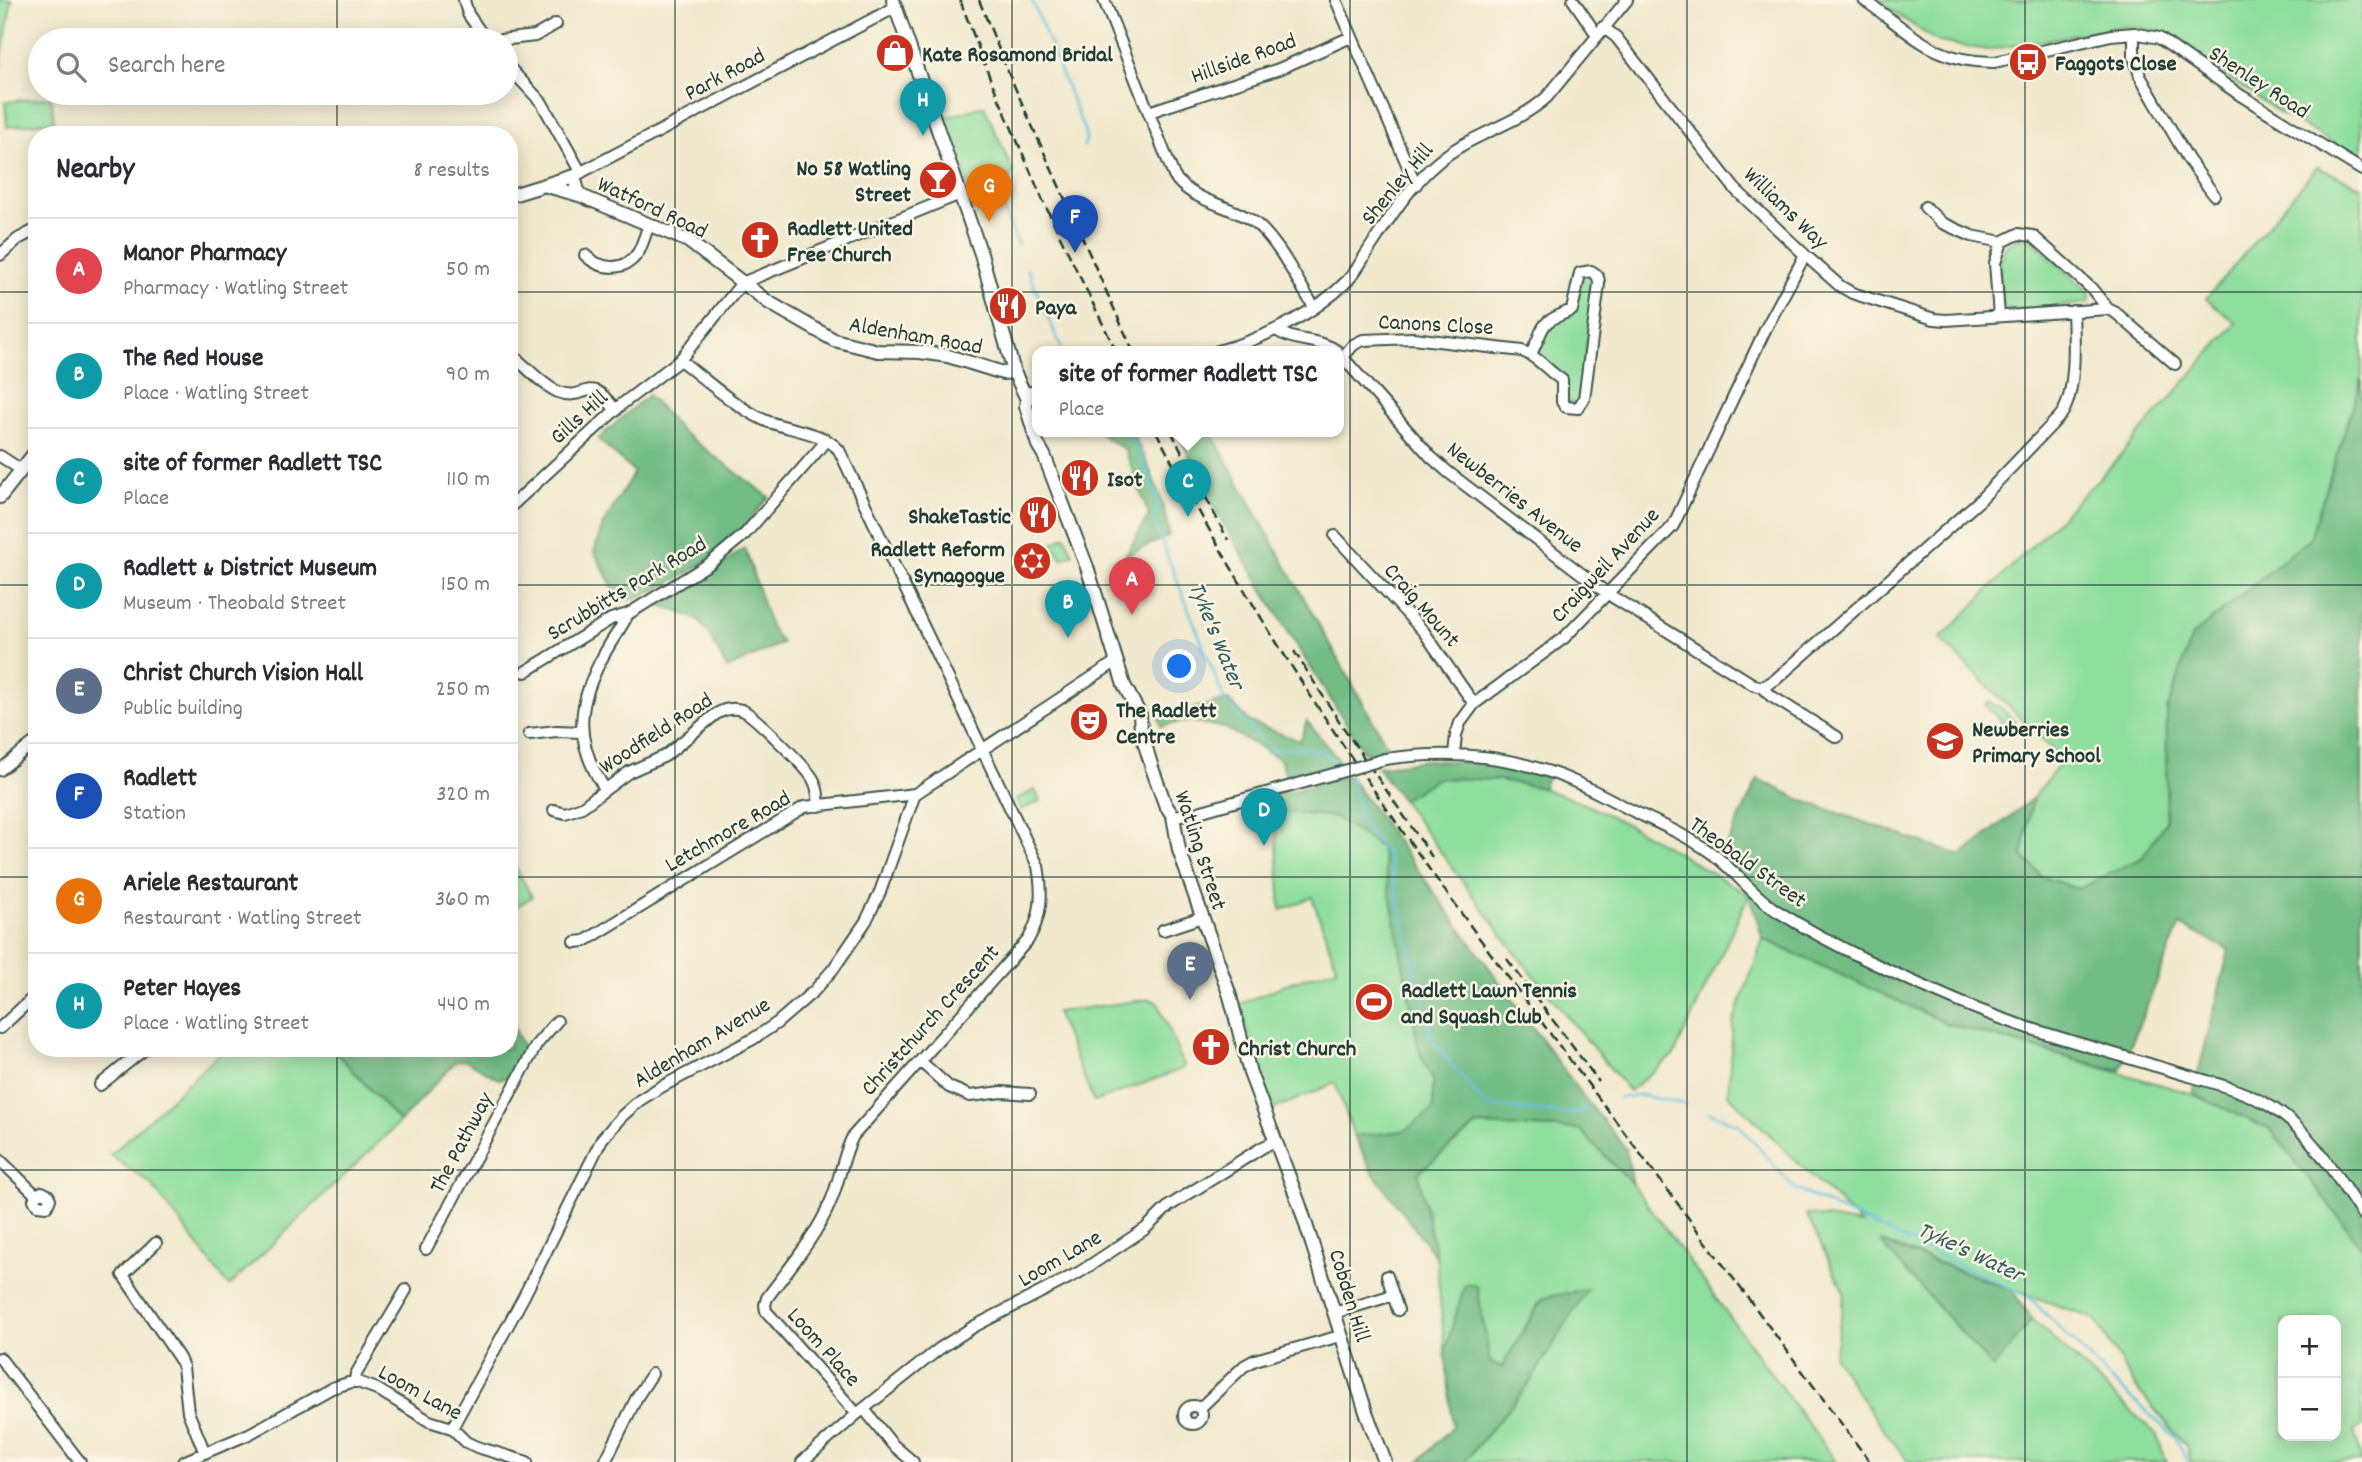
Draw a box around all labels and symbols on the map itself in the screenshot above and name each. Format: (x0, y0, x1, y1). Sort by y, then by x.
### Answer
street label: Hillside Road (1187, 26, 1302, 95)
shop icon: Kate Rosamond Bridal (874, 32, 916, 74)
street label: Shenley Road (2201, 39, 2315, 129)
place label: Kate Rosamond Bridal (922, 40, 1113, 73)
street label: Park Road (679, 41, 772, 111)
bus stop icon: Faggots Close (2007, 41, 2049, 83)
place label: Faggots Close (2055, 49, 2177, 82)
pin: H (900, 78, 946, 136)
street label: Shenley Hill (1354, 137, 1443, 234)
place label: No 58 Watling Street (796, 154, 912, 213)
bar icon: No 58 Watling Street (917, 159, 959, 201)
street label: Williams Way (1734, 160, 1835, 259)
pin: G (966, 164, 1012, 222)
street label: Watford Road (591, 169, 712, 249)
pin: F (1052, 195, 1098, 253)
place label: Radlett United Free Church (787, 214, 913, 273)
church icon: Radlett United Free Church (739, 219, 781, 261)
restaurant icon: Paya (987, 285, 1029, 327)
place label: Paya (1035, 293, 1078, 326)
street label: Canons Close (1377, 307, 1494, 346)
street label: Aldenham Road (846, 309, 985, 365)
street label: Gills Hill (544, 383, 617, 454)
street label: Newberries Avenue (1438, 435, 1589, 563)
restaurant icon: Isot (1059, 457, 1101, 499)
pin: C (1165, 459, 1211, 517)
place label: Isot (1107, 465, 1143, 498)
restaurant icon: ShakeTastic (1017, 494, 1059, 536)
street label: Craigweil Avenue (1544, 501, 1669, 632)
place label: ShakeTastic (908, 502, 1011, 535)
street label: Scrubbitts Park Road (542, 529, 714, 651)
place label: Radlett Reform Synagogue (870, 535, 1005, 594)
synagogue icon: Radlett Reform Synagogue (1011, 540, 1053, 582)
pin: A (1109, 557, 1155, 615)
street label: Craig Mount (1374, 557, 1467, 656)
water label: Tyke's Water (1178, 577, 1253, 698)
pin: B (1045, 580, 1091, 638)
your location (1162, 649, 1196, 683)
street label: Woodfield Road (594, 686, 720, 784)
place label: The Radlett Centre (1116, 696, 1217, 755)
theatre icon: The Radlett Centre (1068, 701, 1110, 743)
place label: Newberries Primary School (1972, 715, 2101, 774)
school or university icon: Newberries Primary School (1924, 720, 1966, 762)
street label: Letchmore Road (660, 784, 798, 883)
street label: Watling Street (1164, 787, 1234, 915)
pin: D (1241, 788, 1287, 846)
street label: Theobald Street (1681, 810, 1813, 918)
street label: Christchurch Crescent (854, 938, 1009, 1105)
pin: E (1167, 942, 1213, 1000)
place label: Radlett Lawn Tennis and Squash Club (1401, 976, 1577, 1035)
sports icon: Radlett Lawn Tennis and Squash Club (1353, 981, 1395, 1023)
street label: Aldenham Avenue (628, 990, 778, 1098)
church icon: Christ Church (1190, 1026, 1232, 1068)
place label: Christ Church (1238, 1034, 1356, 1067)
street label: The Pathway (423, 1087, 504, 1200)
water label: Tyke's Water (1911, 1214, 2031, 1294)
street label: Loom Lane (1013, 1223, 1109, 1297)
street label: Cobden Hill (1318, 1246, 1378, 1347)
street label: Loom Place (778, 1301, 867, 1395)
street label: Loom Lane (371, 1357, 467, 1431)

